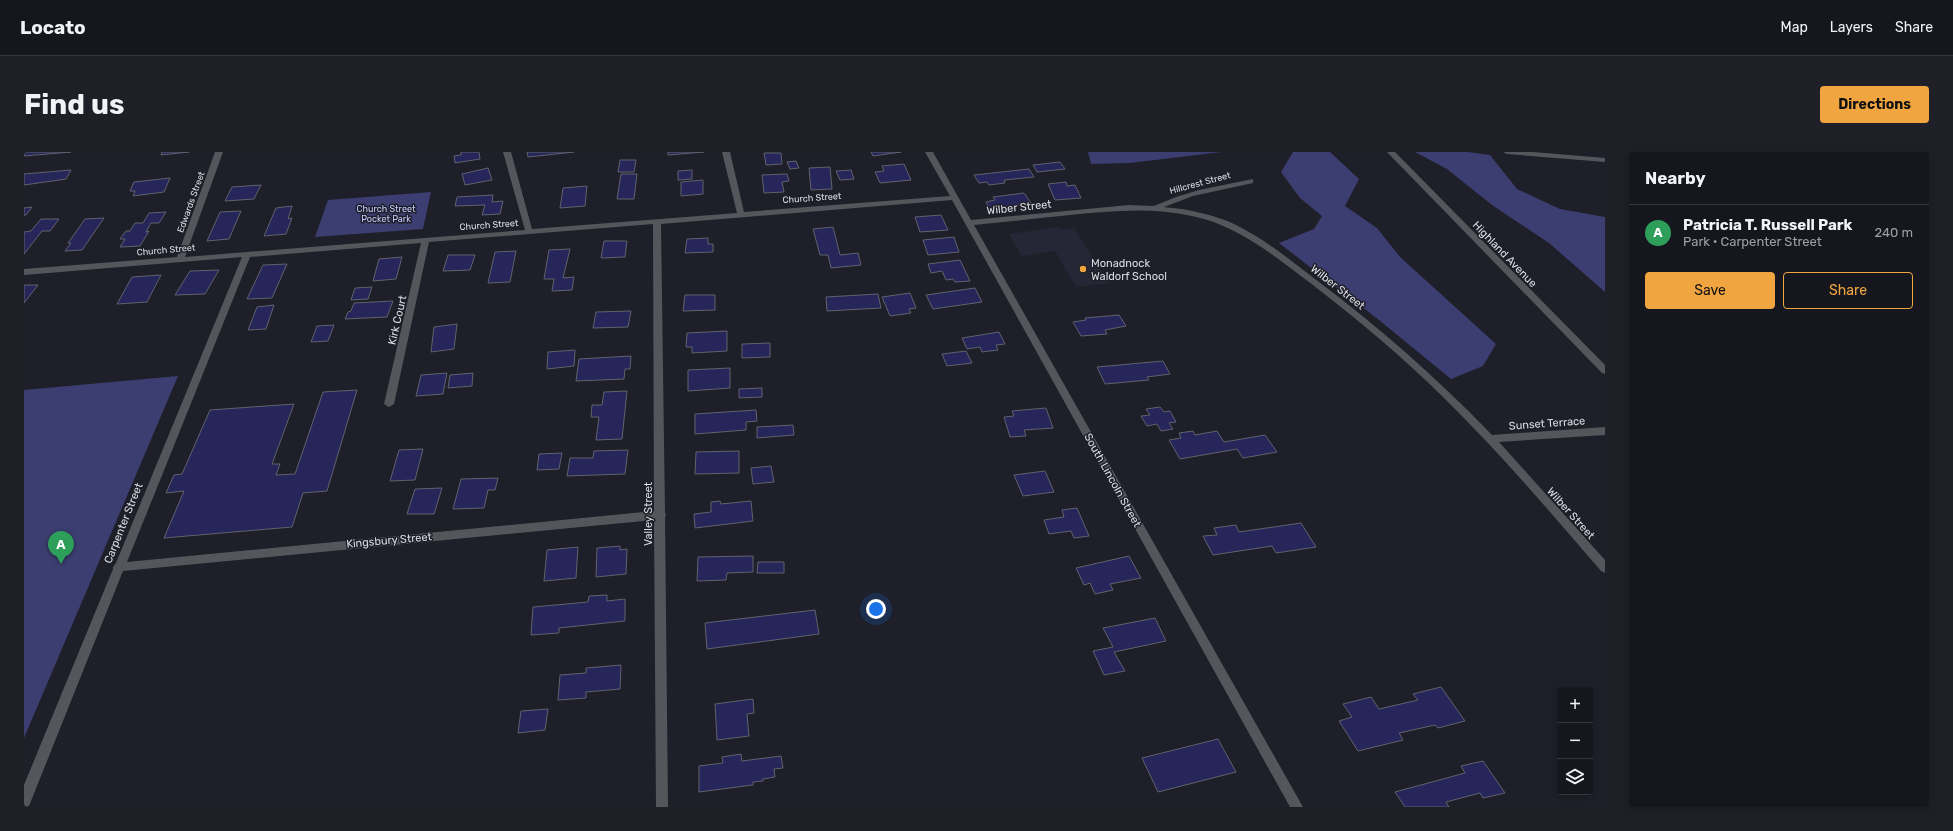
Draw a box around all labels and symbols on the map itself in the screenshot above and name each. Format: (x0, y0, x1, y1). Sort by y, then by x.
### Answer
street label: Edwards Street (175, 170, 207, 234)
street label: Hillcrest Street (1168, 170, 1232, 196)
street label: Church Street (782, 191, 842, 205)
street label: Wilber Street (986, 198, 1053, 217)
park label: Church Street Pocket Park (357, 204, 416, 224)
street label: Church Street (459, 218, 519, 232)
street label: Highland Avenue (1470, 219, 1539, 290)
street label: Church Street (136, 242, 196, 258)
place label: Monadnock Waldorf School (1091, 257, 1167, 283)
street label: Wilber Street (1308, 262, 1368, 313)
marker: Monadnock Waldorf School (1078, 264, 1088, 274)
street label: Kirk Court (385, 293, 410, 346)
street label: Sunset Terrace (1508, 414, 1586, 433)
street label: South Lincoln Street (1081, 431, 1144, 530)
street label: Carpenter Street (101, 480, 146, 565)
street label: Valley Street (642, 481, 655, 546)
street label: Wilber Street (1544, 485, 1598, 542)
street label: Kingsbury Street (346, 530, 433, 551)
pin: A (48, 531, 74, 564)
your location (866, 599, 886, 619)

